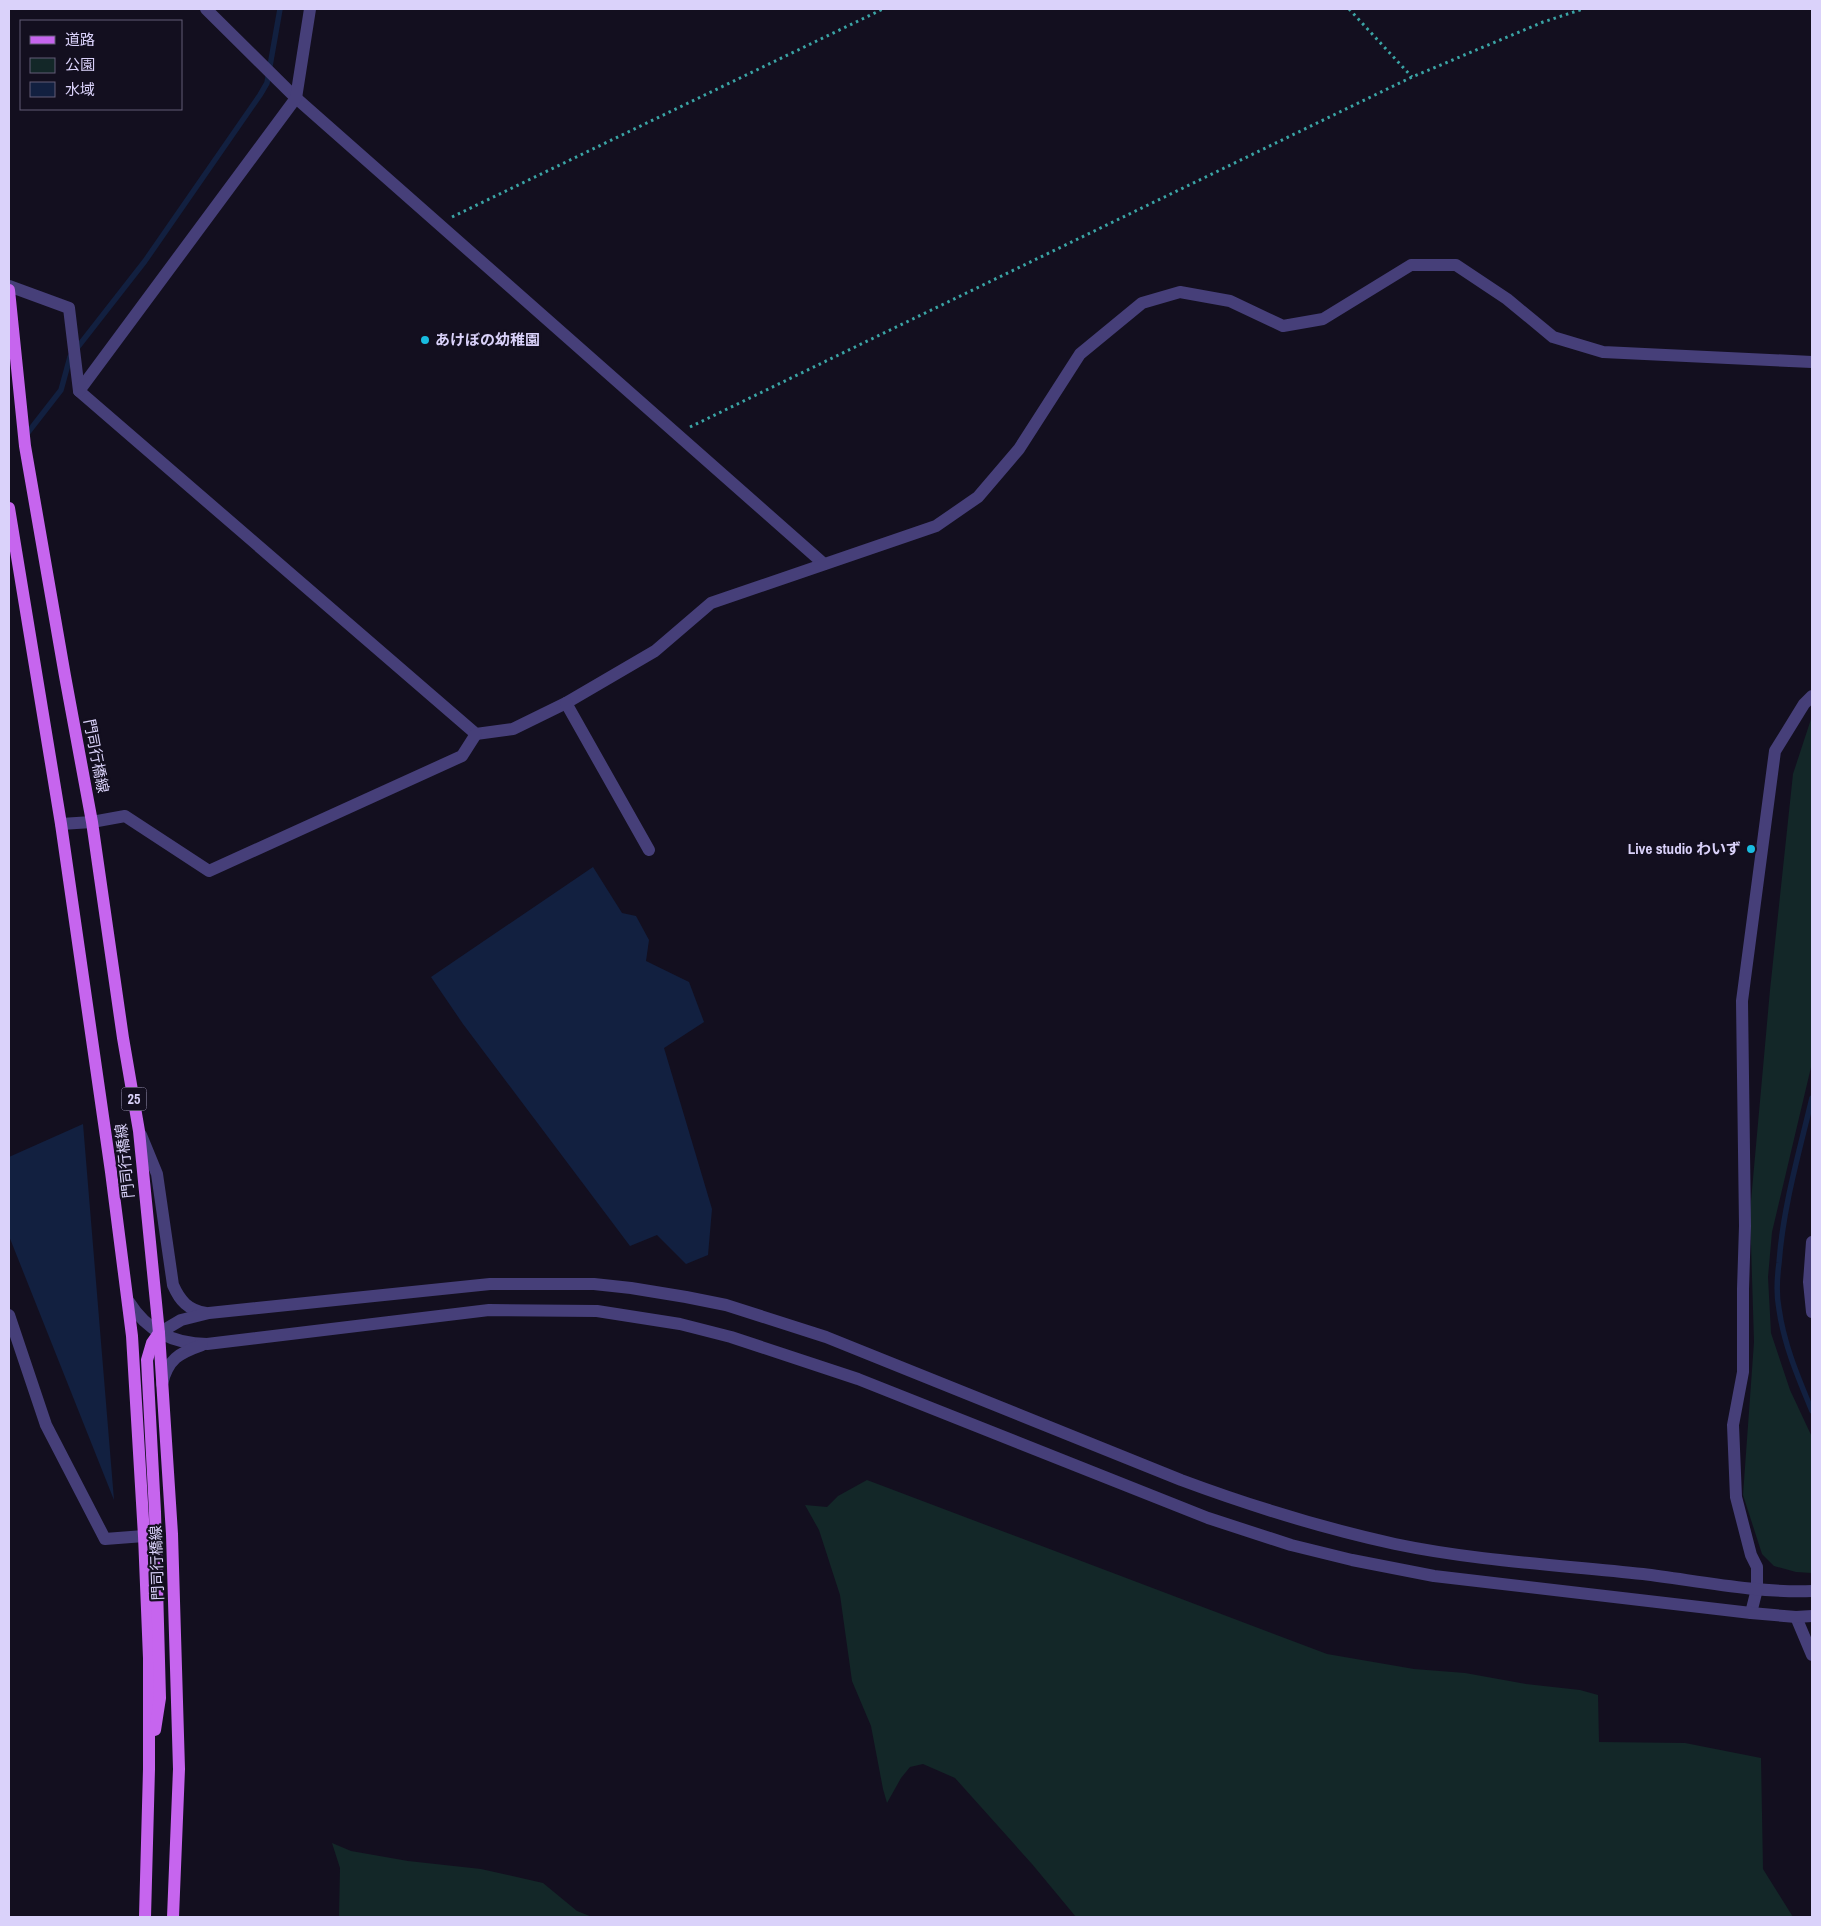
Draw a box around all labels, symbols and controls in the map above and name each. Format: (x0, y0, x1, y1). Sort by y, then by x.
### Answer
legend (20, 20, 182, 110)
text: 道路 (65, 29, 95, 50)
text: 公園 (65, 54, 95, 75)
text: 水域 (65, 79, 95, 100)
place label: あけぼの幼稚園 (435, 329, 540, 350)
marker: あけぼの幼稚園 (419, 334, 431, 346)
street label: 門司行橋線 (79, 717, 114, 795)
place label: Live studio わいず (1628, 838, 1741, 859)
marker: Live studio わいず (1745, 843, 1757, 855)
road number: 25 (122, 1088, 146, 1110)
street label: 門司行橋線 (110, 1123, 139, 1199)
street label: 門司行橋線 (145, 1525, 168, 1601)

